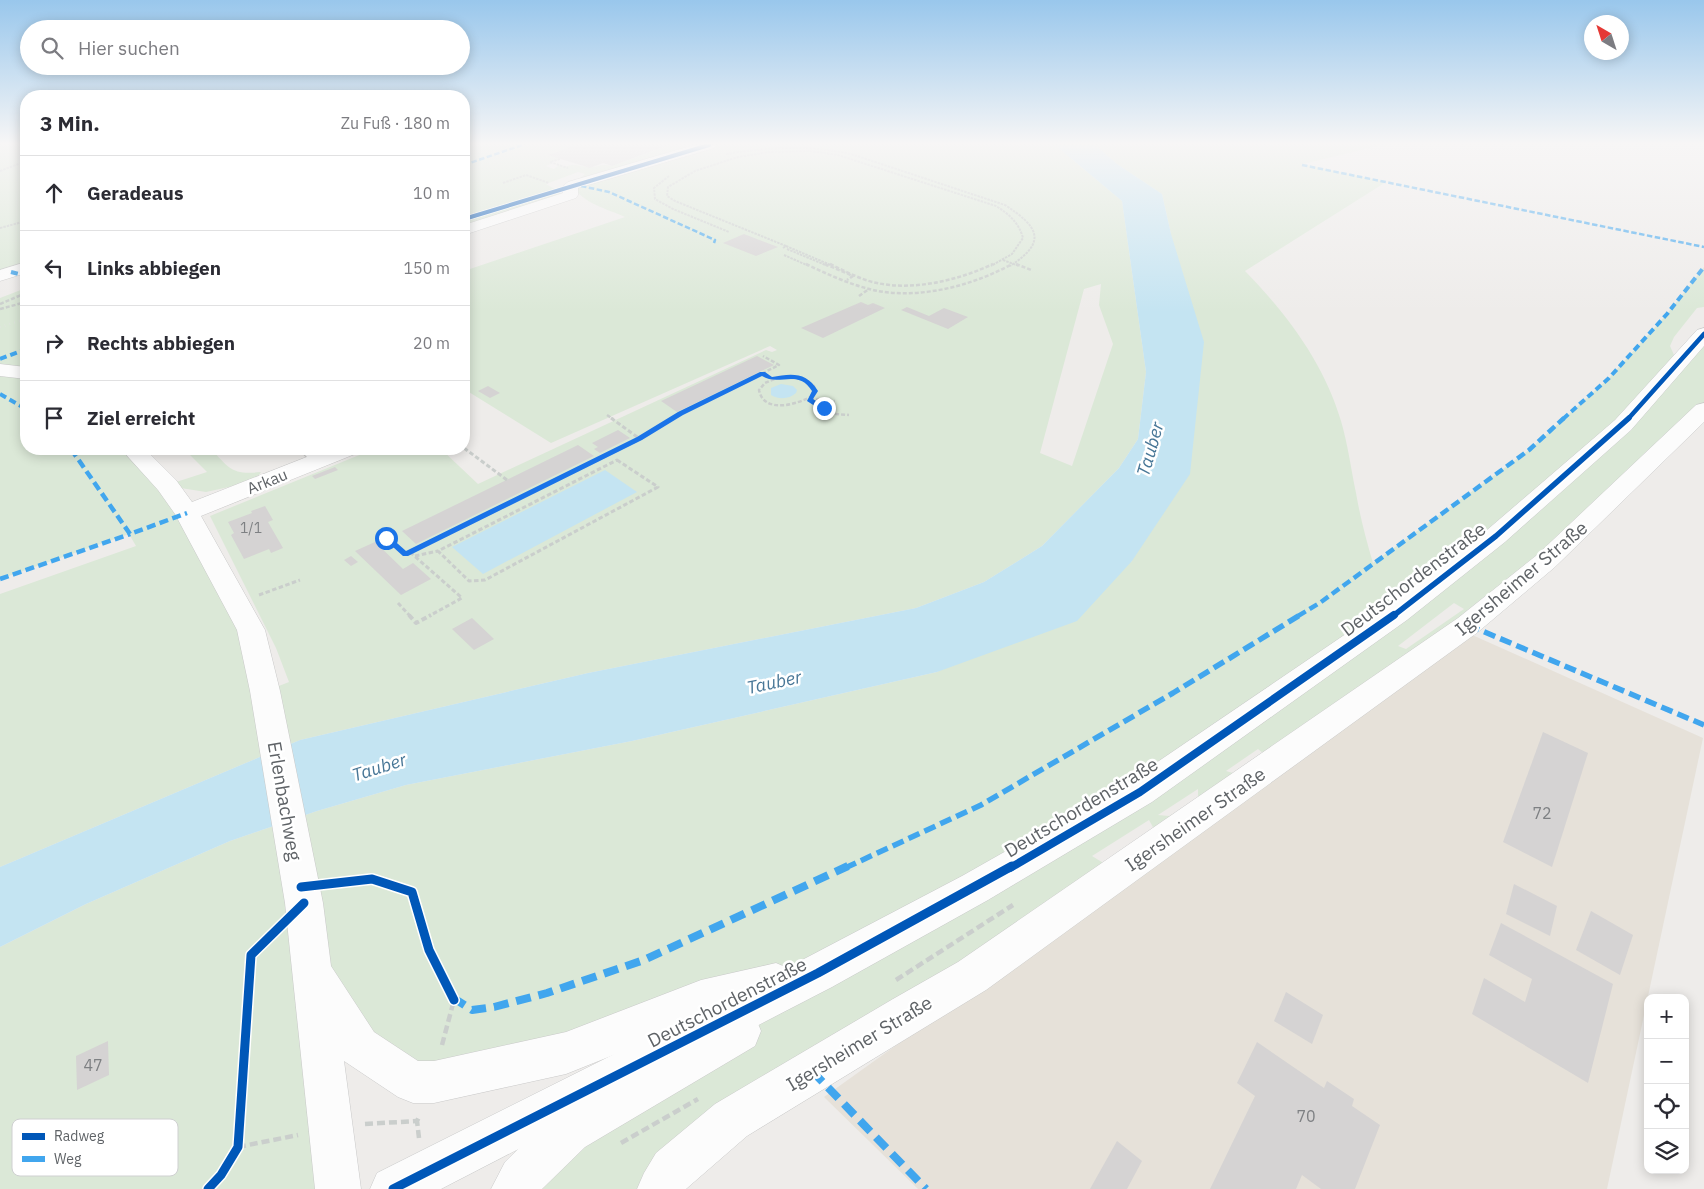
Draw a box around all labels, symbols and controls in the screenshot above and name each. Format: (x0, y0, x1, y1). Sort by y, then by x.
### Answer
north arrow (1584, 15, 1629, 60)
search box (20, 20, 470, 75)
icon: search (38, 34, 66, 62)
text: Hier suchen (78, 36, 180, 60)
text: 3 Min. (40, 109, 100, 137)
text: Zu Fuß · 180 m (341, 113, 450, 133)
icon: ahead (40, 179, 68, 207)
text: Geradeaus (87, 181, 184, 205)
text: 10 m (413, 183, 450, 203)
icon: left (40, 254, 68, 282)
text: Links abbiegen (87, 256, 221, 280)
text: 150 m (403, 258, 450, 278)
icon: right (40, 329, 68, 357)
text: Rechts abbiegen (87, 331, 235, 355)
text: 20 m (413, 333, 450, 353)
route end (813, 397, 836, 420)
icon: arrive (40, 404, 68, 432)
text: Ziel erreicht (87, 406, 195, 430)
water label: Tauber (1131, 419, 1169, 479)
street label: Arkau (244, 464, 290, 498)
street label: Igersheimer Straße (1450, 515, 1592, 641)
street label: Deutschordenstraße (1336, 517, 1490, 641)
house number: 1/1 (240, 519, 262, 537)
route start (375, 527, 398, 550)
water label: Tauber (744, 665, 804, 699)
street label: Erlenbachweg (263, 739, 307, 863)
water label: Tauber (349, 747, 409, 787)
street label: Deutschordenstraße (1000, 752, 1162, 862)
street label: Igersheimer Straße (1120, 762, 1270, 876)
house number: 72 (1532, 803, 1552, 823)
street label: Deutschordenstraße (643, 951, 811, 1053)
street label: Igersheimer Straße (782, 990, 936, 1096)
map controls (1644, 994, 1689, 1174)
button: + (1644, 994, 1689, 1039)
button: − (1644, 1039, 1689, 1084)
house number: 47 (83, 1055, 103, 1075)
button: locate (1644, 1084, 1689, 1129)
house number: 70 (1296, 1106, 1316, 1126)
legend (12, 1119, 178, 1176)
text: Radweg (54, 1127, 105, 1145)
button: layers (1644, 1129, 1689, 1174)
text: Weg (54, 1150, 82, 1168)

